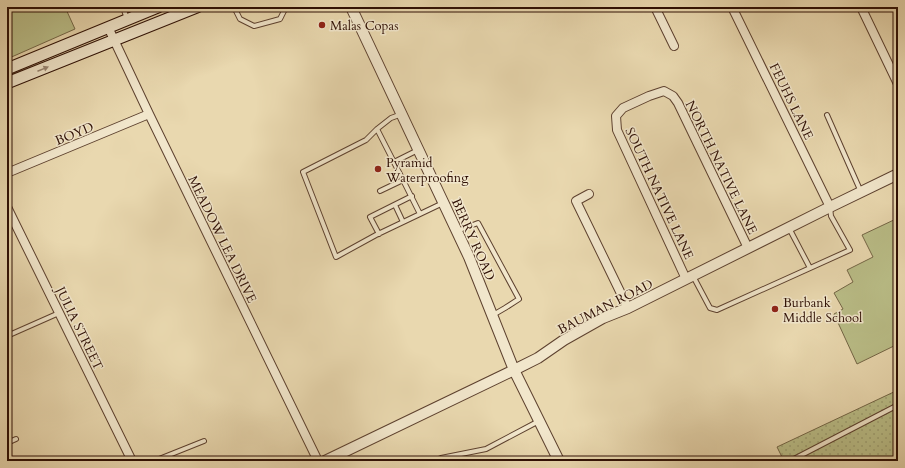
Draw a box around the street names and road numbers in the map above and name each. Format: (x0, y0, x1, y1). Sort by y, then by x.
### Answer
street label: FEUHS LANE (765, 60, 817, 143)
street label: NORTH NATIVE LANE (681, 98, 761, 237)
street label: BOYD (52, 118, 96, 150)
street label: SOUTH NATIVE LANE (621, 124, 698, 262)
street label: MEADOW LEA DRIVE (183, 173, 261, 306)
street label: BERRY ROAD (447, 195, 499, 283)
street label: BAUMAN ROAD (555, 275, 656, 339)
street label: JULIA STREET (50, 282, 107, 374)

